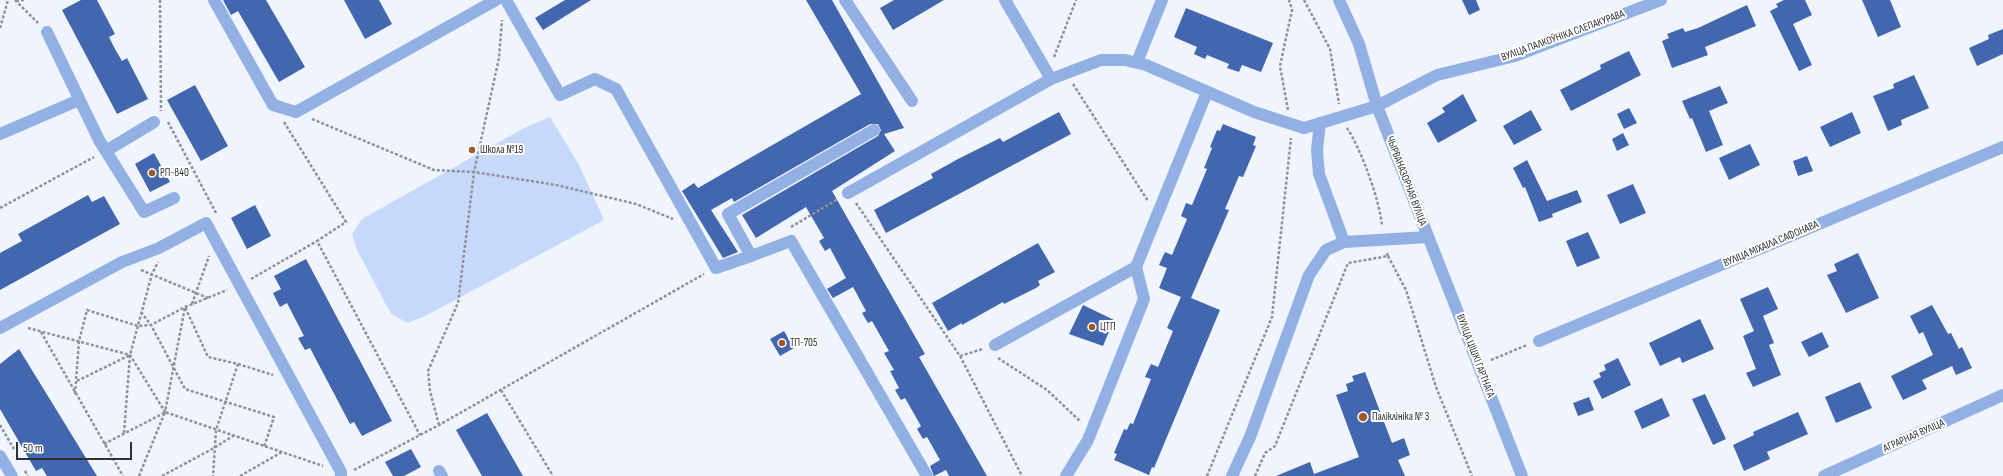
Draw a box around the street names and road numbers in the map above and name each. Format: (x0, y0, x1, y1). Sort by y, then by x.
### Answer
street label: ВУЛІЦА ПАЛКОЎНІКА СЛЕПАКУРАВА (1500, 8, 1626, 64)
street label: ЧЫРВАНАЗОРНАЯ ВУЛІЦА (1383, 134, 1429, 228)
street label: ВУЛІЦА МІХАІЛА САФОНАВА (1722, 218, 1820, 270)
street label: ВУЛІЦА ЦІШКІ ГАРТНАГА (1453, 313, 1497, 399)
street label: АГРАРНАЯ ВУЛІЦА (1881, 417, 1947, 455)

